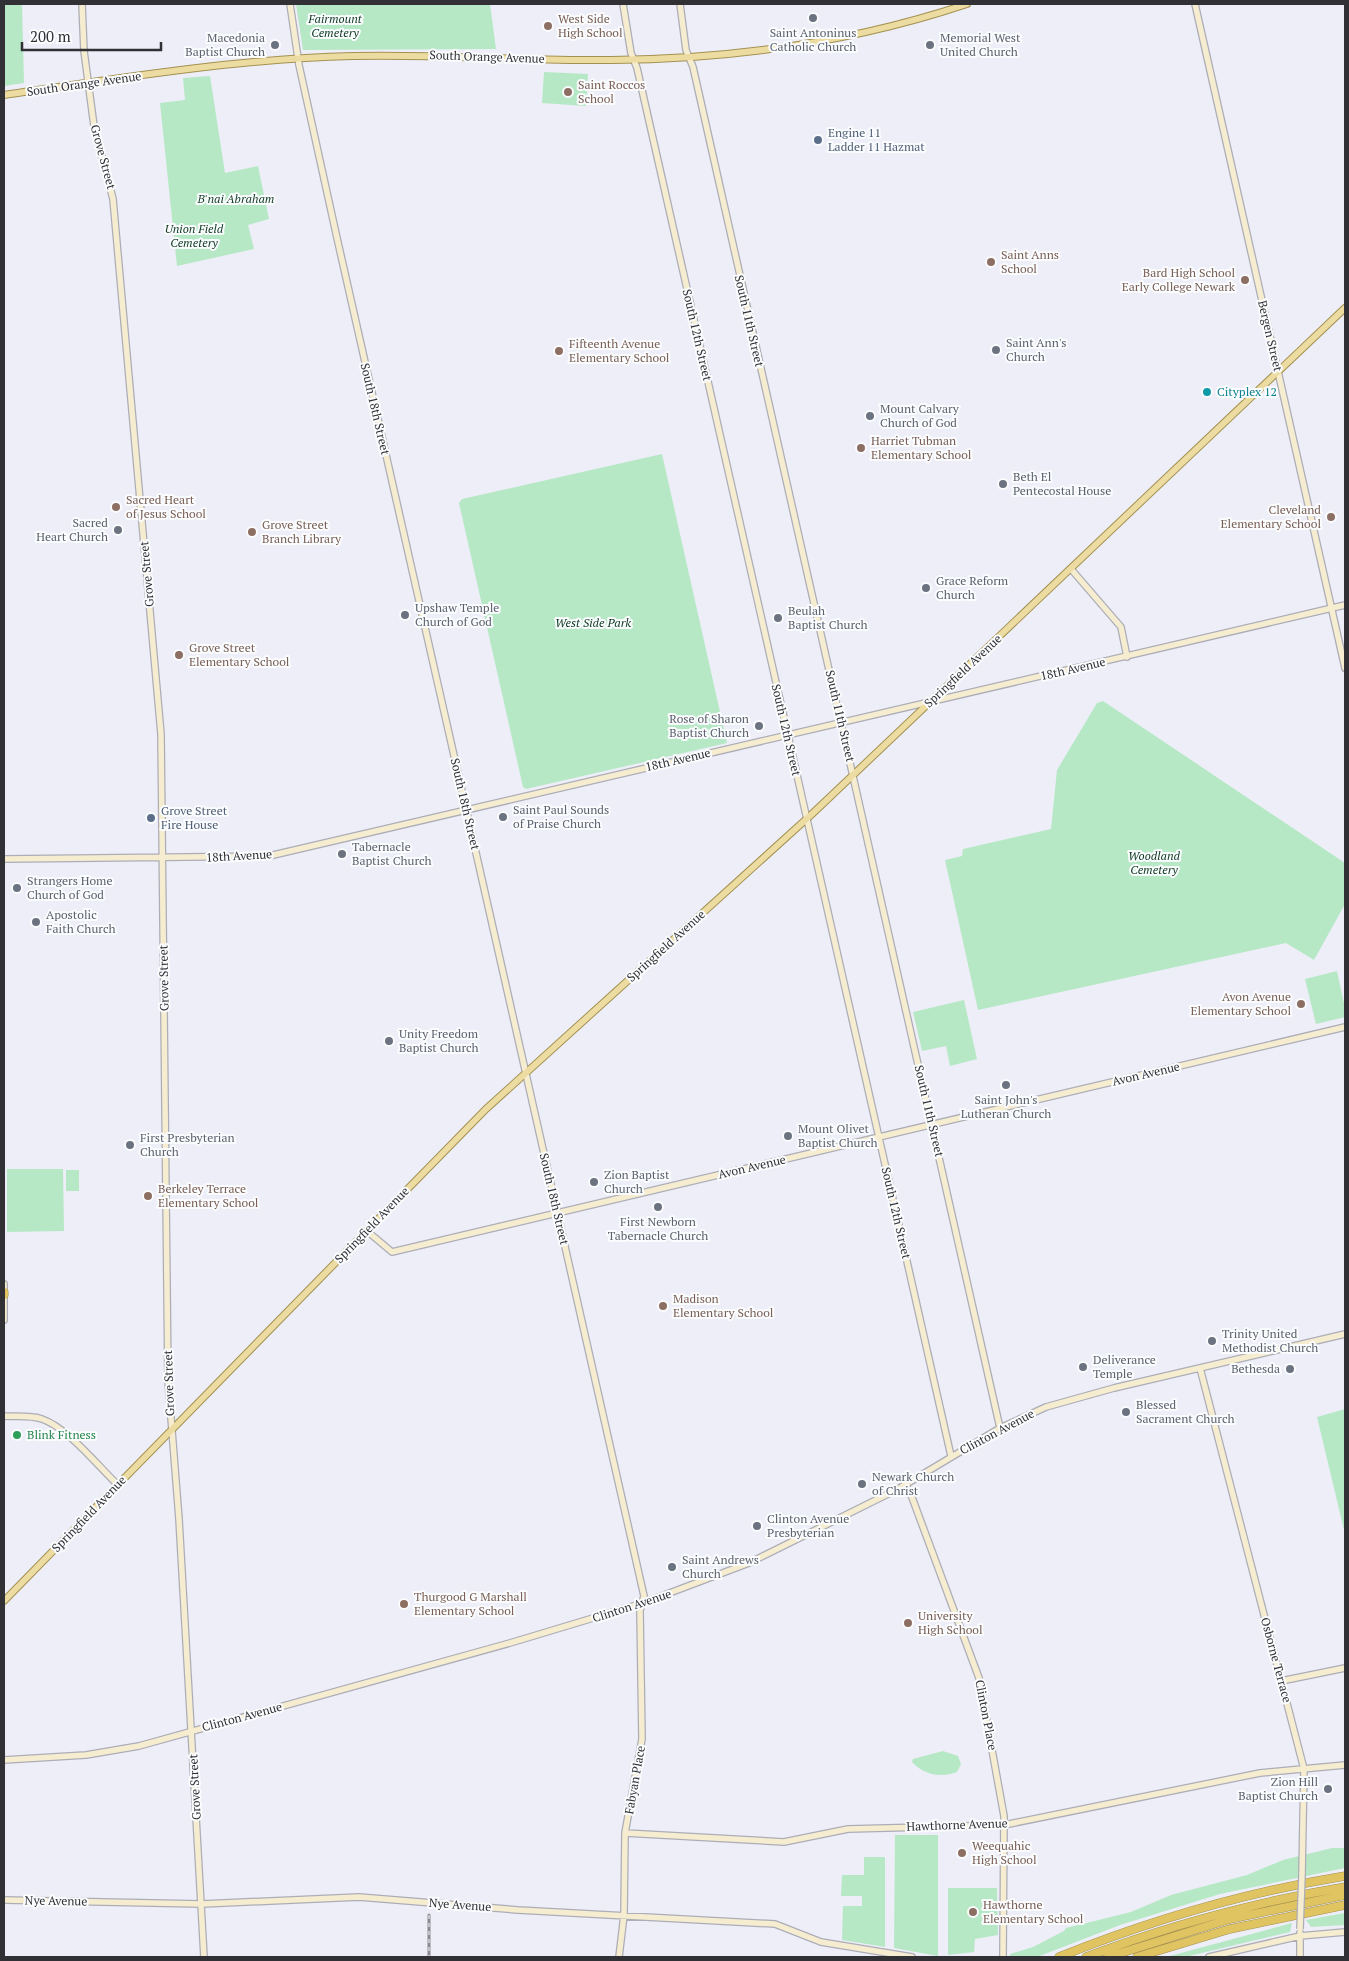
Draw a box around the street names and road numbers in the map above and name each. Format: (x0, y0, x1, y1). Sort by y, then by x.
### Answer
street label: South Orange Avenue (429, 47, 545, 66)
street label: South Orange Avenue (26, 68, 142, 99)
street label: Grove Street (88, 123, 119, 191)
street label: South 11th Street (732, 274, 767, 369)
street label: South 12th Street (680, 288, 715, 383)
street label: Bergen Street (1255, 299, 1286, 373)
street label: South 18th Street (358, 362, 393, 457)
street label: Grove Street (136, 540, 157, 608)
street label: Springfield Avenue (921, 631, 1004, 710)
street label: 18th Avenue (1039, 654, 1107, 683)
street label: South 11th Street (823, 669, 858, 764)
street label: South 12th Street (769, 683, 804, 778)
street label: 18th Avenue (644, 745, 712, 774)
street label: South 18th Street (448, 757, 483, 852)
street label: 18th Avenue (205, 846, 272, 865)
street label: Springfield Avenue (623, 906, 708, 985)
street label: Grove Street (155, 944, 172, 1011)
street label: Avon Avenue (1111, 1058, 1181, 1089)
street label: South 11th Street (912, 1064, 947, 1159)
street label: Avon Avenue (717, 1151, 787, 1182)
street label: South 18th Street (537, 1152, 572, 1247)
street label: South 12th Street (879, 1166, 914, 1261)
street label: Springfield Avenue (331, 1183, 412, 1266)
street label: Grove Street (160, 1349, 177, 1416)
street label: Clinton Avenue (957, 1406, 1037, 1457)
street label: Springfield Avenue (48, 1472, 129, 1555)
street label: Clinton Avenue (590, 1586, 673, 1625)
street label: Osborne Terrace (1258, 1616, 1295, 1704)
street label: Clinton Place (972, 1678, 1001, 1751)
street label: Clinton Avenue (200, 1699, 284, 1734)
street label: Fabyan Place (621, 1744, 648, 1815)
street label: Grove Street (185, 1753, 204, 1820)
street label: Hawthorne Avenue (906, 1815, 1008, 1834)
street label: Nye Avenue (25, 1892, 87, 1909)
street label: Nye Avenue (428, 1895, 492, 1914)

